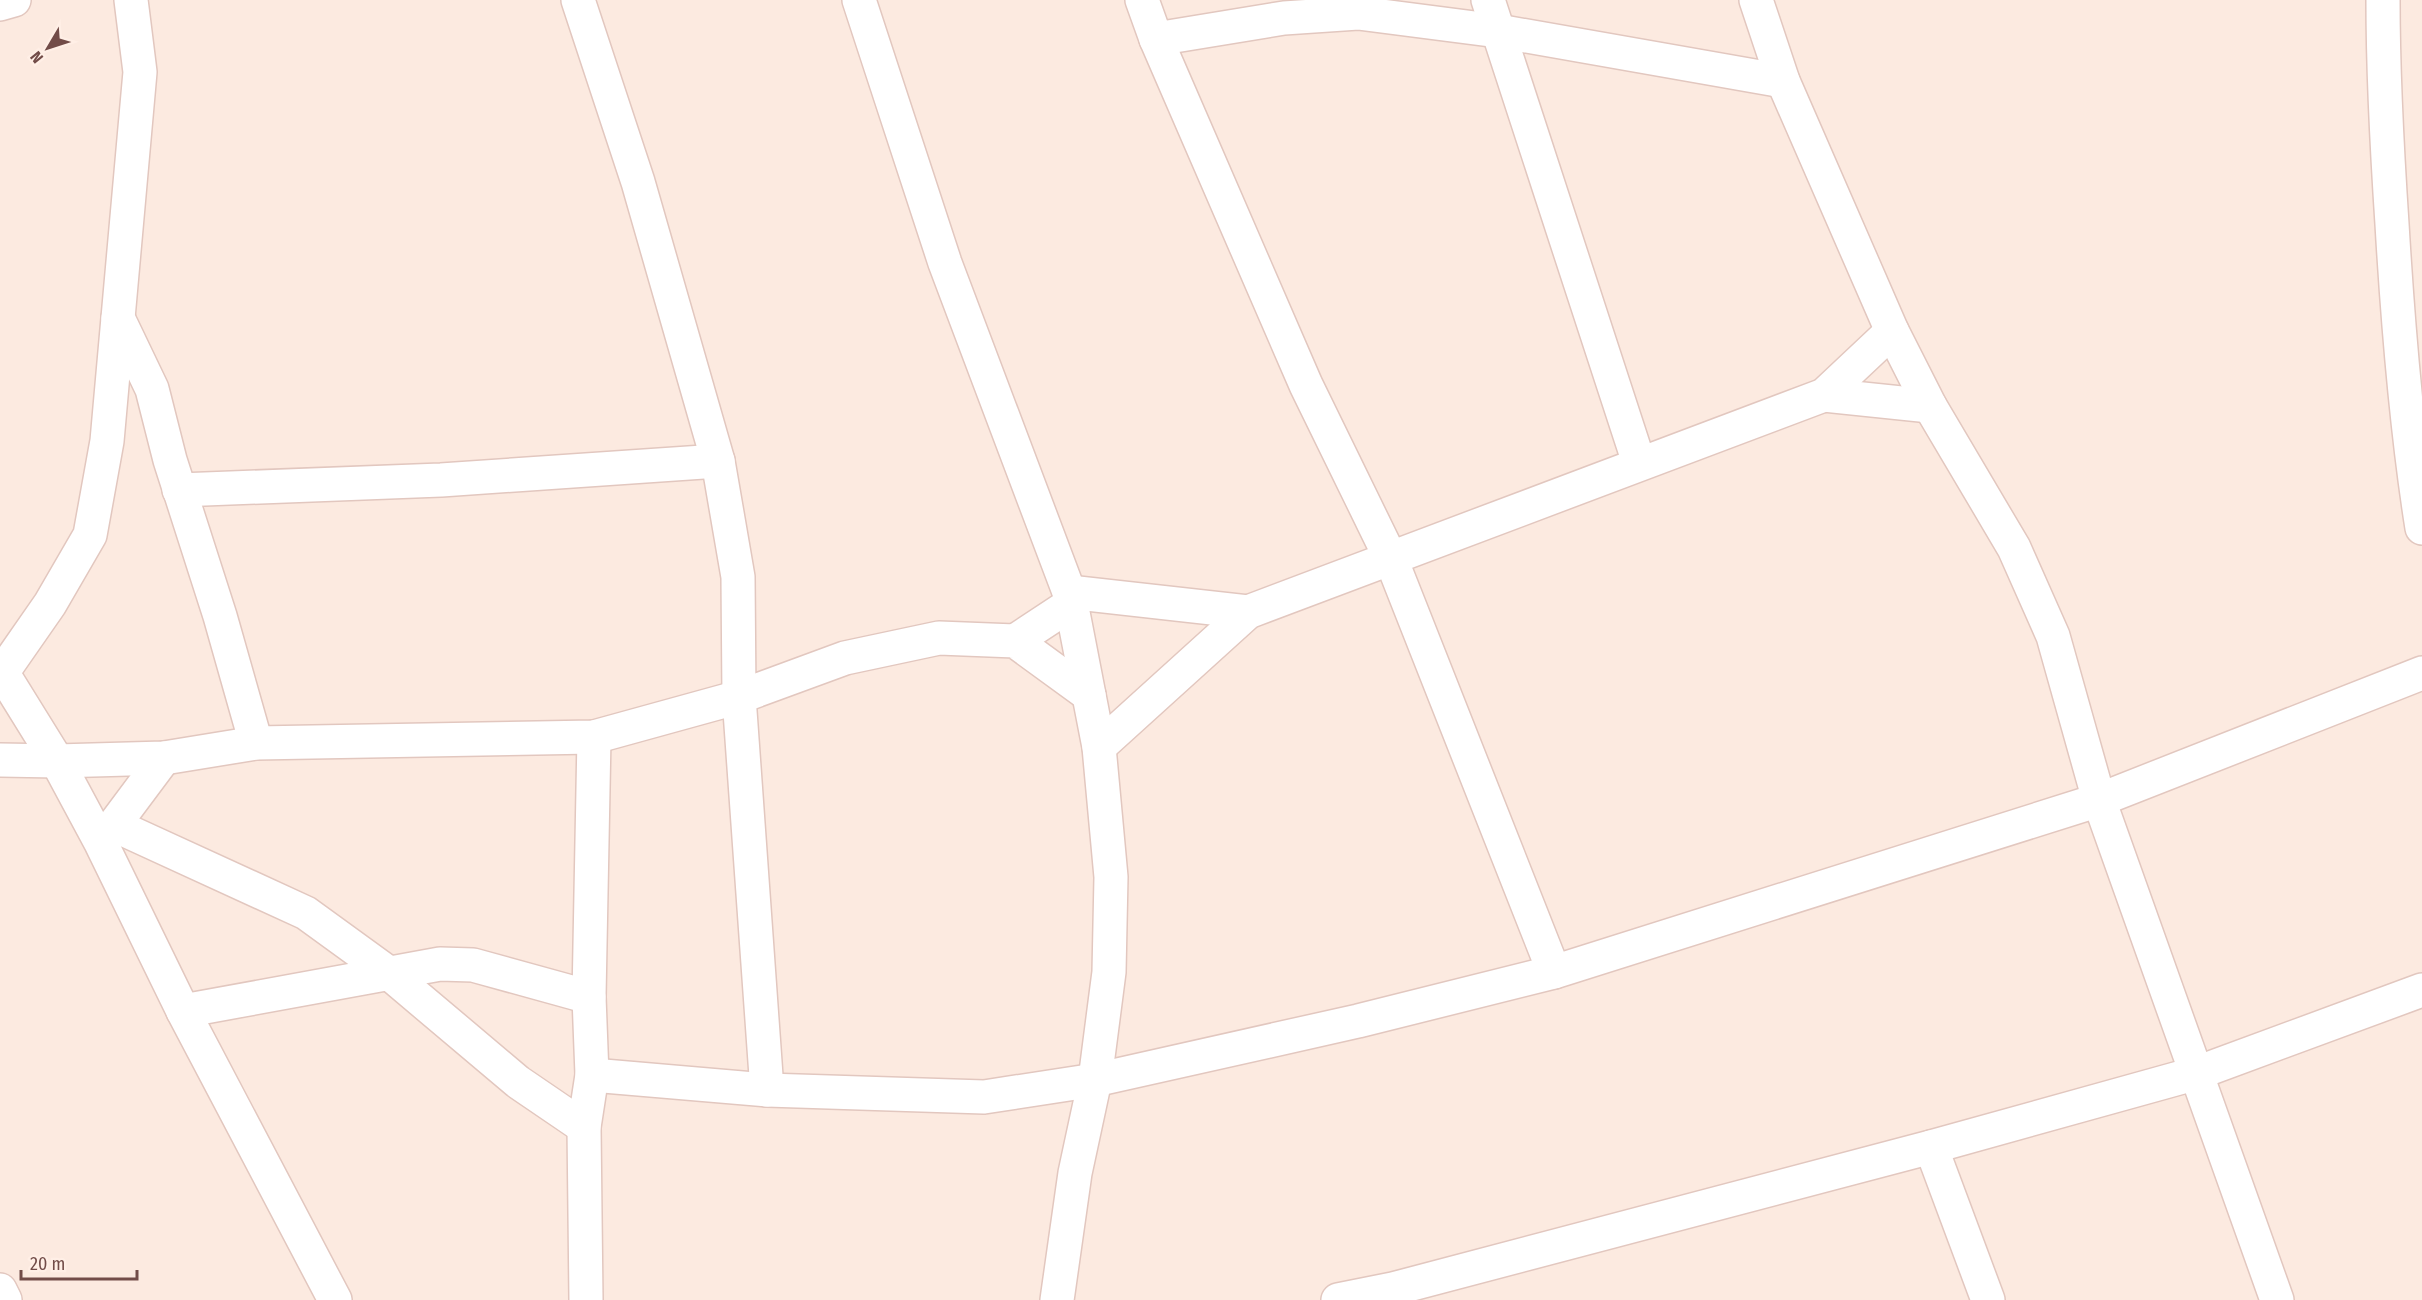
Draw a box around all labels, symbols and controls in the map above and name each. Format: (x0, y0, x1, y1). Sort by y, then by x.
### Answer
north arrow (18, 18, 78, 78)
text: N (26, 47, 47, 67)
scale bar (21, 1243, 136, 1281)
text: 20 m (30, 1253, 65, 1275)

